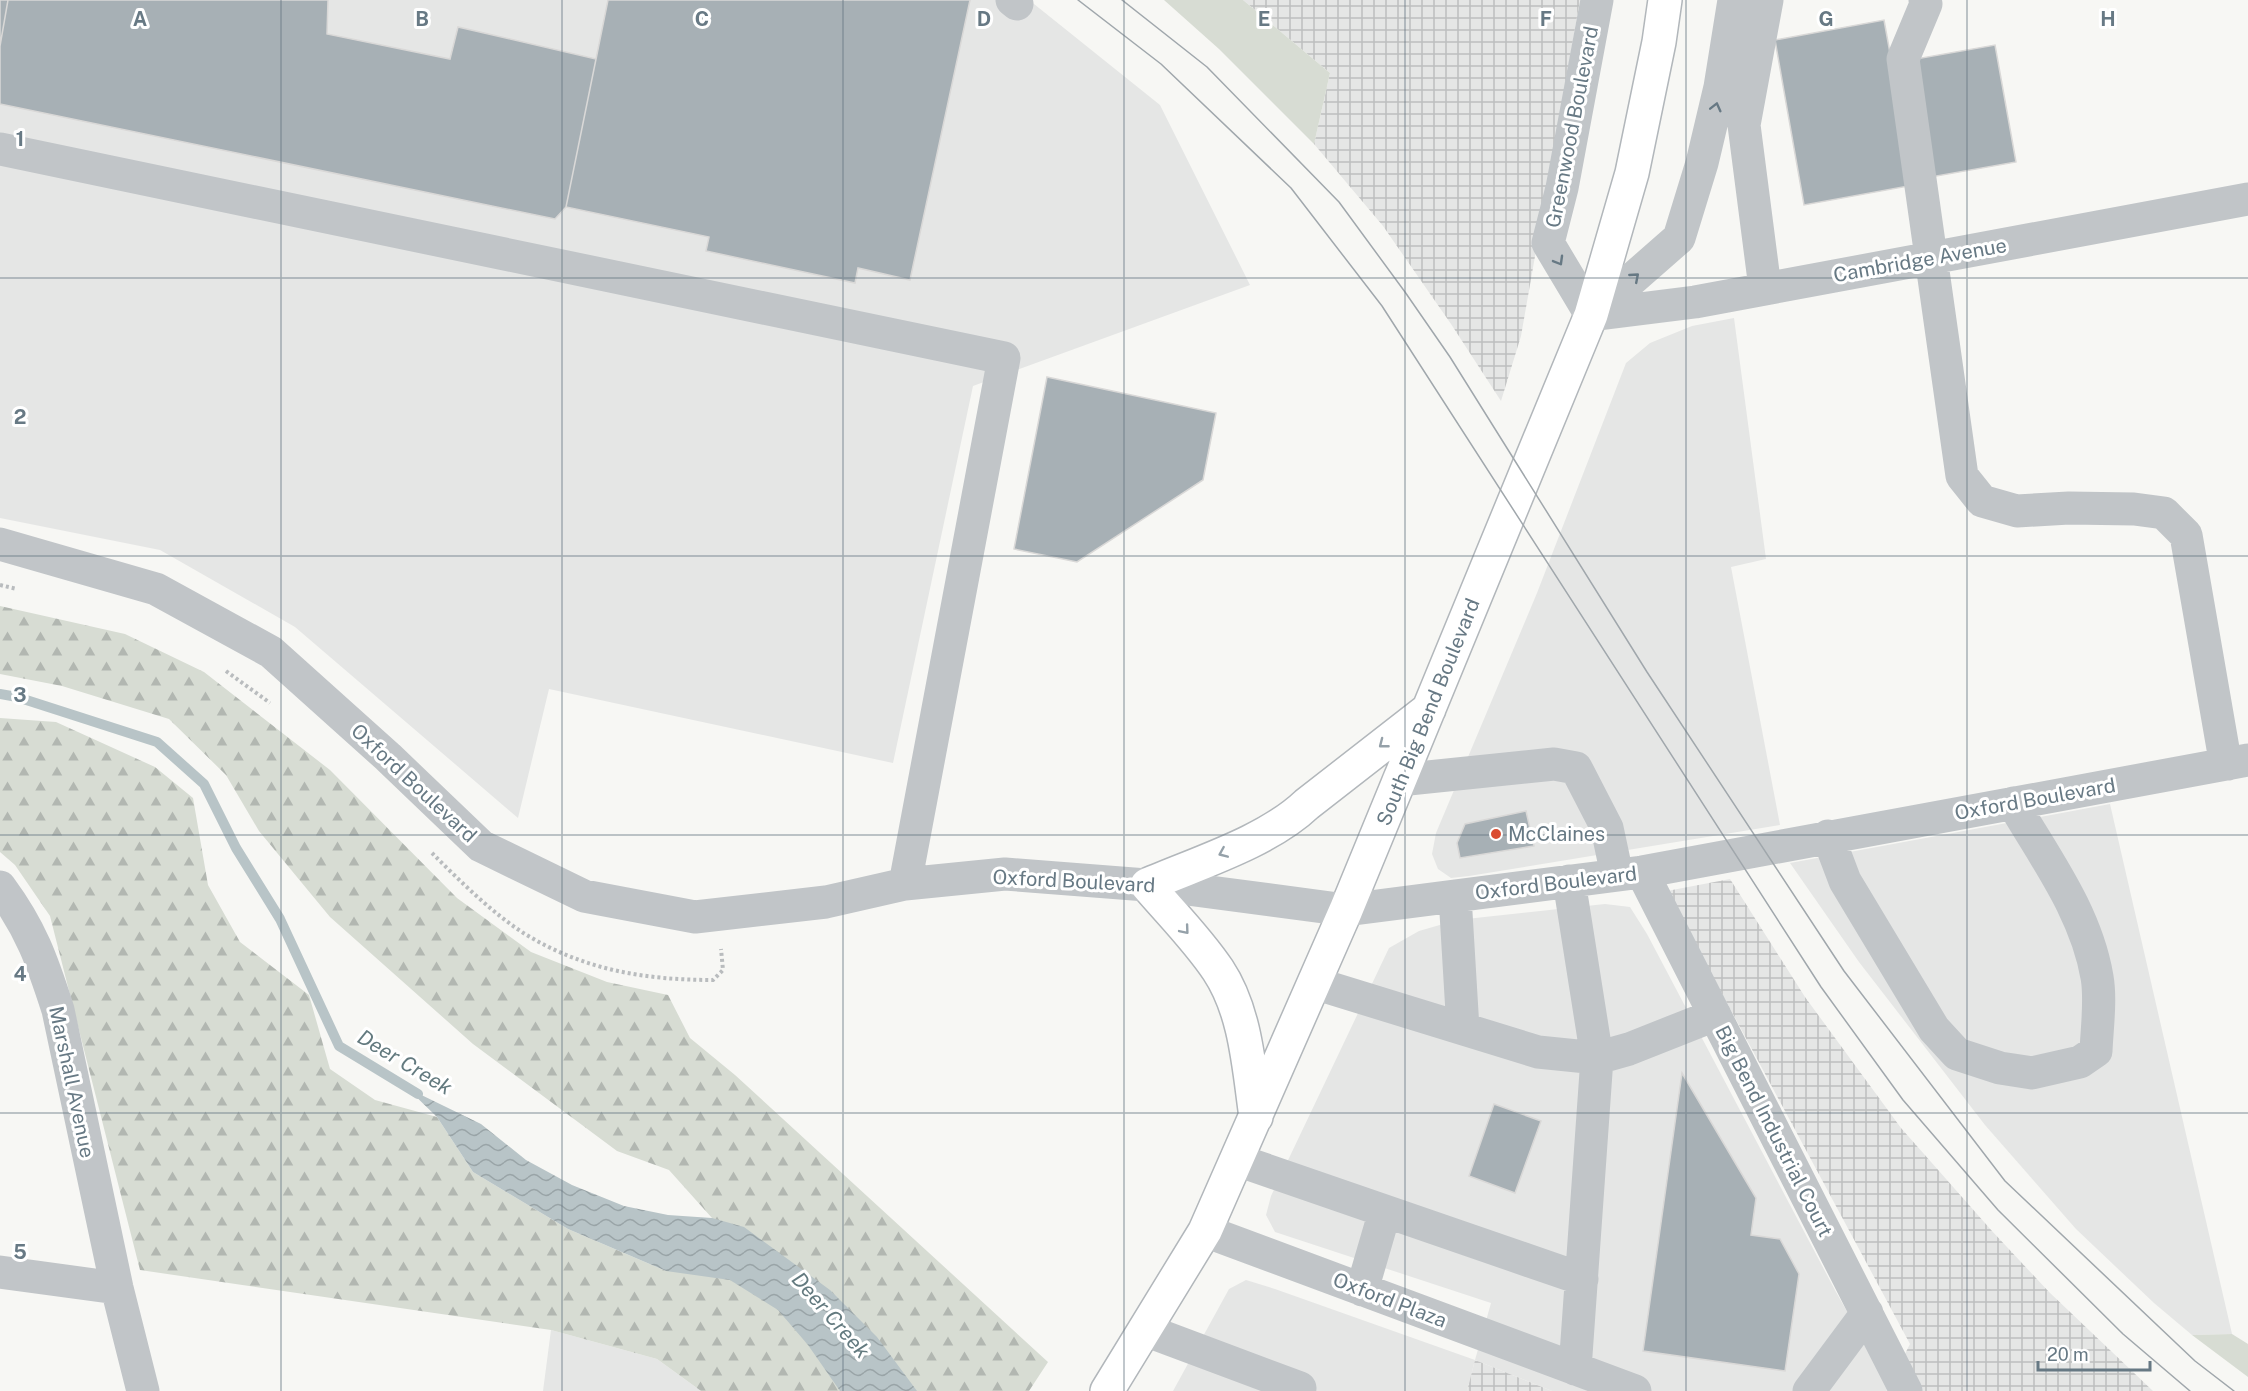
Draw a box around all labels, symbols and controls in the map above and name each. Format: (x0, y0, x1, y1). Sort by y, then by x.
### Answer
text: A (133, 7, 147, 31)
text: B (415, 7, 429, 31)
text: C (695, 7, 709, 31)
text: D (977, 7, 991, 31)
text: E (1258, 7, 1270, 31)
text: F (1540, 7, 1552, 31)
text: G (1818, 7, 1834, 31)
text: H (2100, 7, 2116, 31)
street label: Greenwood Boulevard (1541, 24, 1603, 230)
one-way arrow (1708, 102, 1721, 112)
text: 1 (16, 127, 24, 151)
street label: Cambridge Avenue (1832, 233, 2008, 287)
one-way arrow (1552, 255, 1563, 265)
one-way arrow (1628, 273, 1639, 284)
text: 2 (14, 405, 26, 429)
street label: South Big Bend Boulevard (1371, 595, 1485, 829)
text: 3 (13, 683, 27, 707)
street label: Oxford Boulevard (346, 719, 482, 847)
one-way arrow (1379, 737, 1390, 748)
street label: Oxford Boulevard (1953, 773, 2117, 825)
place label: McClaines (1508, 822, 1605, 846)
marker: McClaines (1489, 827, 1503, 841)
one-way arrow (1218, 846, 1229, 858)
street label: Oxford Boulevard (1474, 861, 1638, 905)
street label: Oxford Boulevard (992, 865, 1156, 897)
one-way arrow (1178, 923, 1189, 934)
text: 4 (13, 962, 27, 986)
street label: Marshall Avenue (44, 1004, 100, 1160)
street label: Big Bend Industrial Court (1710, 1021, 1838, 1241)
water label: Deer Creek (353, 1024, 457, 1100)
text: 5 (13, 1240, 27, 1264)
water label: Deer Creek (787, 1267, 876, 1364)
street label: Oxford Plaza (1330, 1267, 1450, 1333)
scale bar (2038, 1334, 2150, 1372)
text: 20 m (2047, 1344, 2089, 1365)

